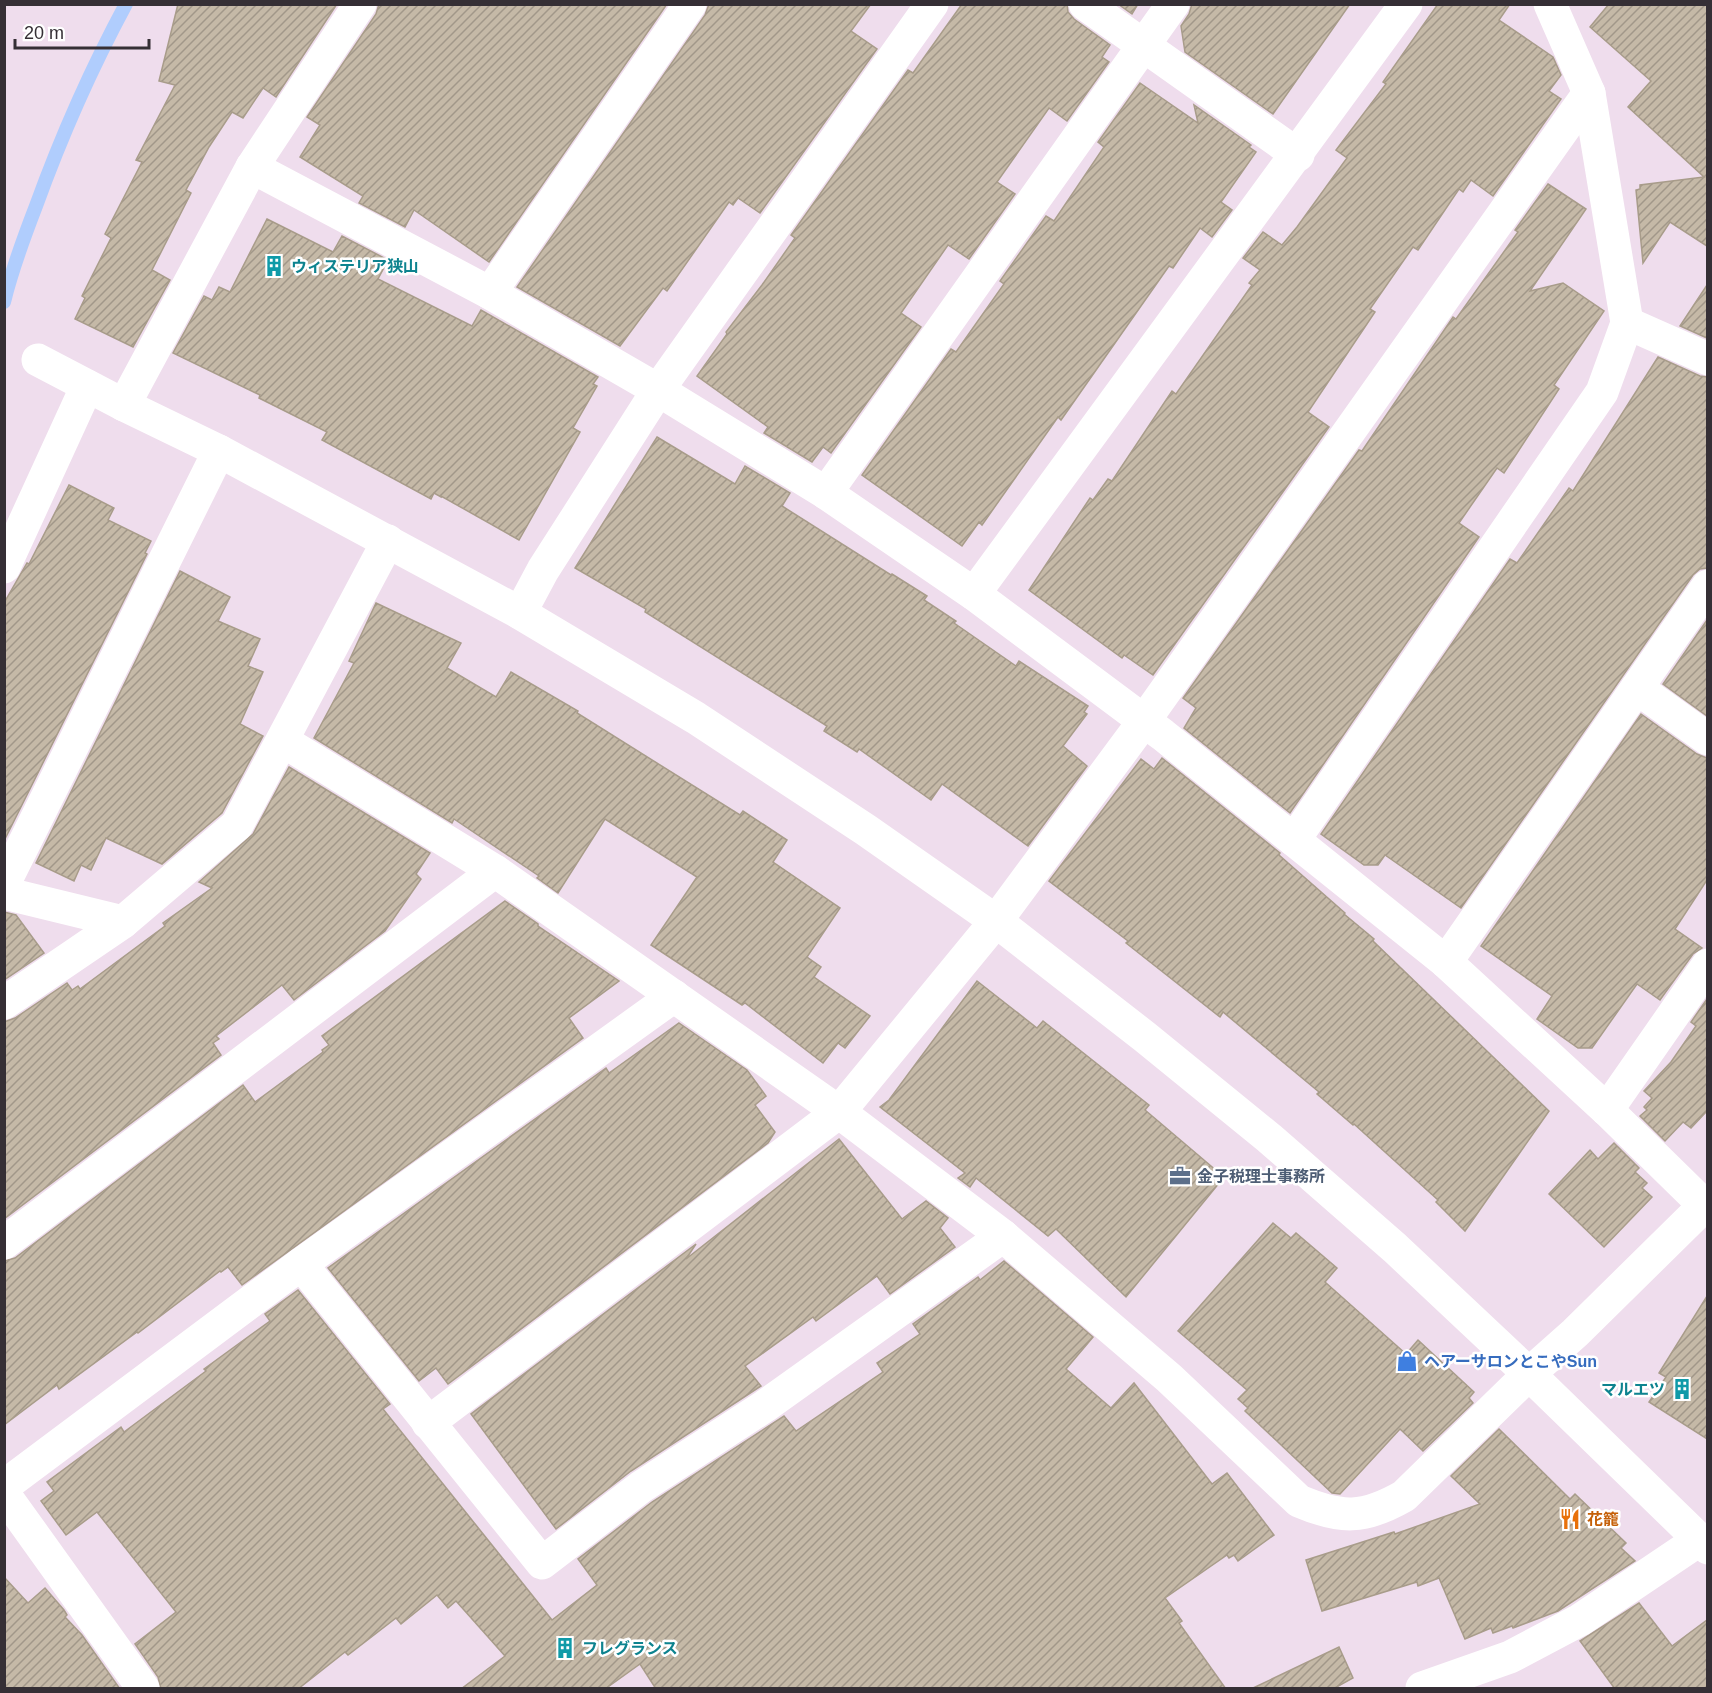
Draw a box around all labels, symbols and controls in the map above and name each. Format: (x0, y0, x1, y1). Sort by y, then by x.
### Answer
scale bar (15, 12, 148, 50)
text: 20 m (24, 23, 64, 43)
building icon: ウィステリア狭山 (262, 254, 286, 278)
place label: ウィステリア狭山 (291, 258, 419, 275)
office icon: 金子税理士事務所 (1168, 1164, 1192, 1188)
place label: 金子税理士事務所 (1197, 1168, 1325, 1185)
shop icon: ヘアーサロンとこやSun (1395, 1349, 1419, 1373)
place label: ヘアーサロンとこやSun (1424, 1353, 1597, 1370)
building icon: マルエツ (1670, 1377, 1694, 1401)
place label: マルエツ (1601, 1381, 1665, 1398)
restaurant icon: 花籠 (1558, 1507, 1582, 1531)
place label: 花籠 (1587, 1511, 1619, 1528)
building icon: フレグランス (553, 1636, 577, 1660)
place label: フレグランス (582, 1639, 678, 1657)

